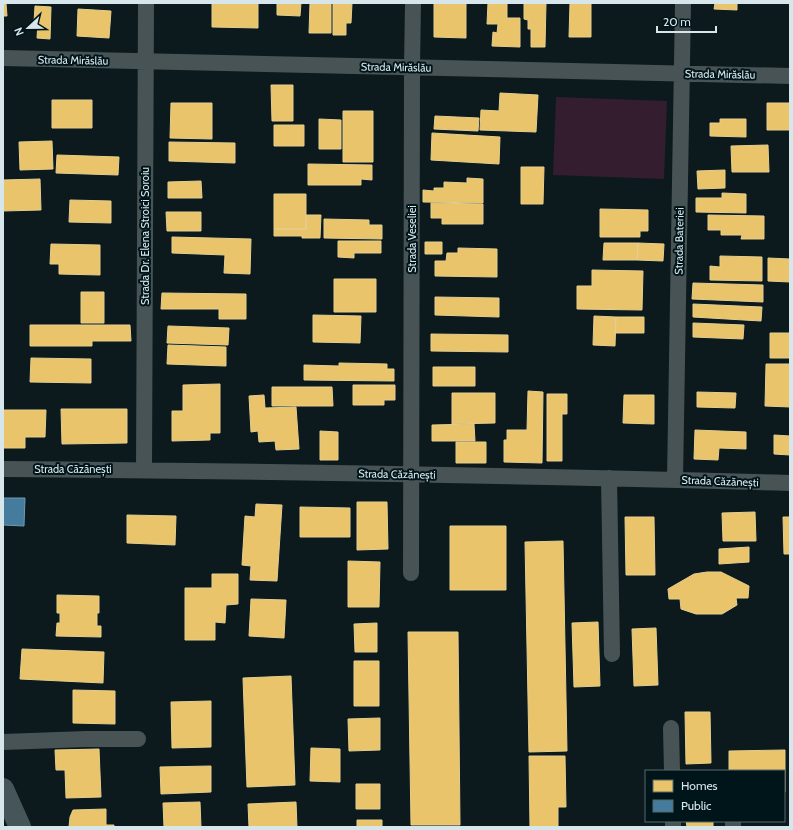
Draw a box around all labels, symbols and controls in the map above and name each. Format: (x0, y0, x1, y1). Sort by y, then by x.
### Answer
north arrow (8, 8, 48, 48)
scale bar (657, 8, 716, 34)
text: 20 m (663, 14, 691, 29)
text: N (11, 26, 27, 38)
street label: Strada Mirăslău (38, 52, 109, 68)
street label: Strada Mirăslău (361, 59, 432, 75)
street label: Strada Mirăslău (685, 66, 756, 82)
street label: Strada Dr. Elena Stroici Soroiu (138, 167, 152, 305)
street label: Strada Veseliei (405, 205, 419, 273)
street label: Strada Bateriei (671, 207, 687, 275)
street label: Strada Căzănești (34, 462, 112, 477)
street label: Strada Căzănești (358, 466, 436, 483)
street label: Strada Căzănești (681, 473, 759, 490)
legend (645, 770, 785, 822)
text: Homes (681, 778, 718, 793)
text: Public (681, 798, 712, 813)

